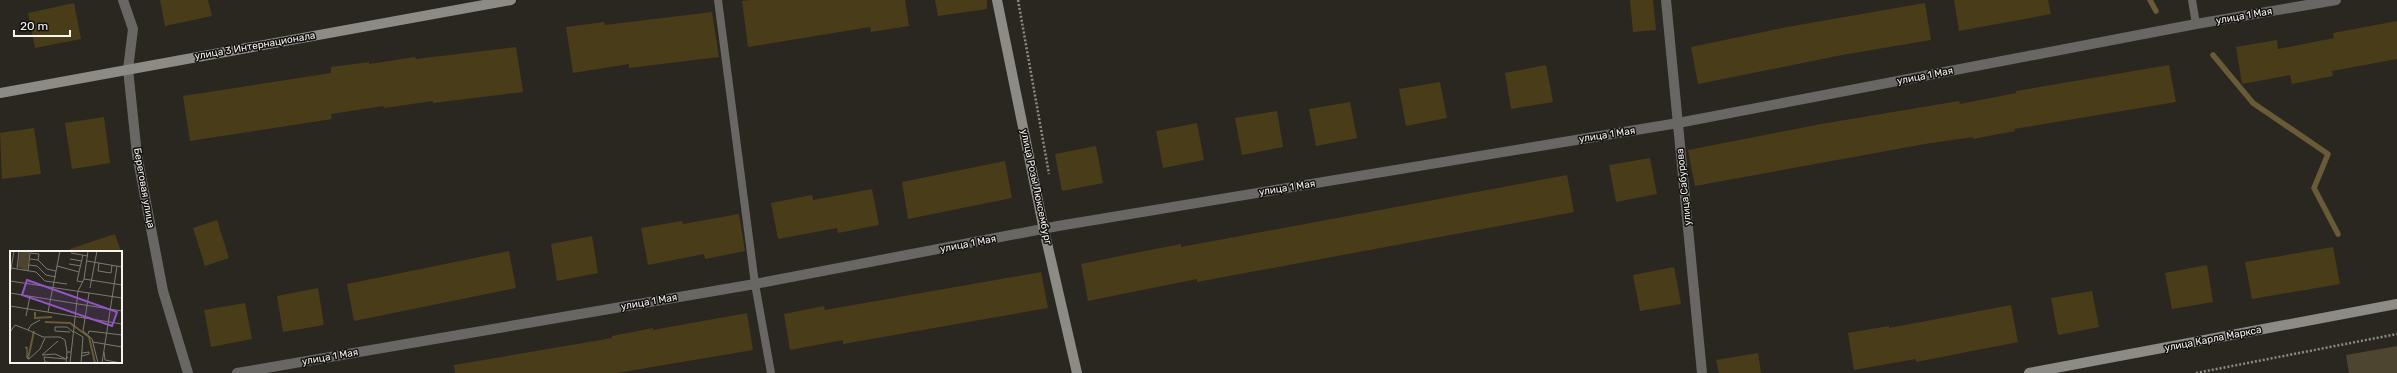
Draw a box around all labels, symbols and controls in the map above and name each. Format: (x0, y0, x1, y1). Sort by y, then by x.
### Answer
street label: улица 1 Мая (2215, 5, 2273, 27)
scale bar (14, 12, 70, 38)
text: 20 m (20, 19, 48, 33)
street label: улица 3 Интернационала (194, 29, 316, 63)
street label: улица 1 Мая (1896, 65, 1954, 87)
street label: улица 1 Мая (1578, 125, 1636, 145)
street label: улица Розы Люксембург (1018, 128, 1054, 246)
street label: Береговая улица (131, 147, 157, 229)
street label: улица Сабурова (1674, 148, 1694, 226)
street label: улица 1 Мая (1258, 178, 1316, 198)
street label: улица 1 Мая (939, 233, 997, 255)
inset map (10, 251, 122, 363)
street label: улица 1 Мая (620, 291, 678, 313)
street label: улица Карла Маркса (2164, 324, 2262, 354)
street label: улица 1 Мая (301, 346, 359, 368)

